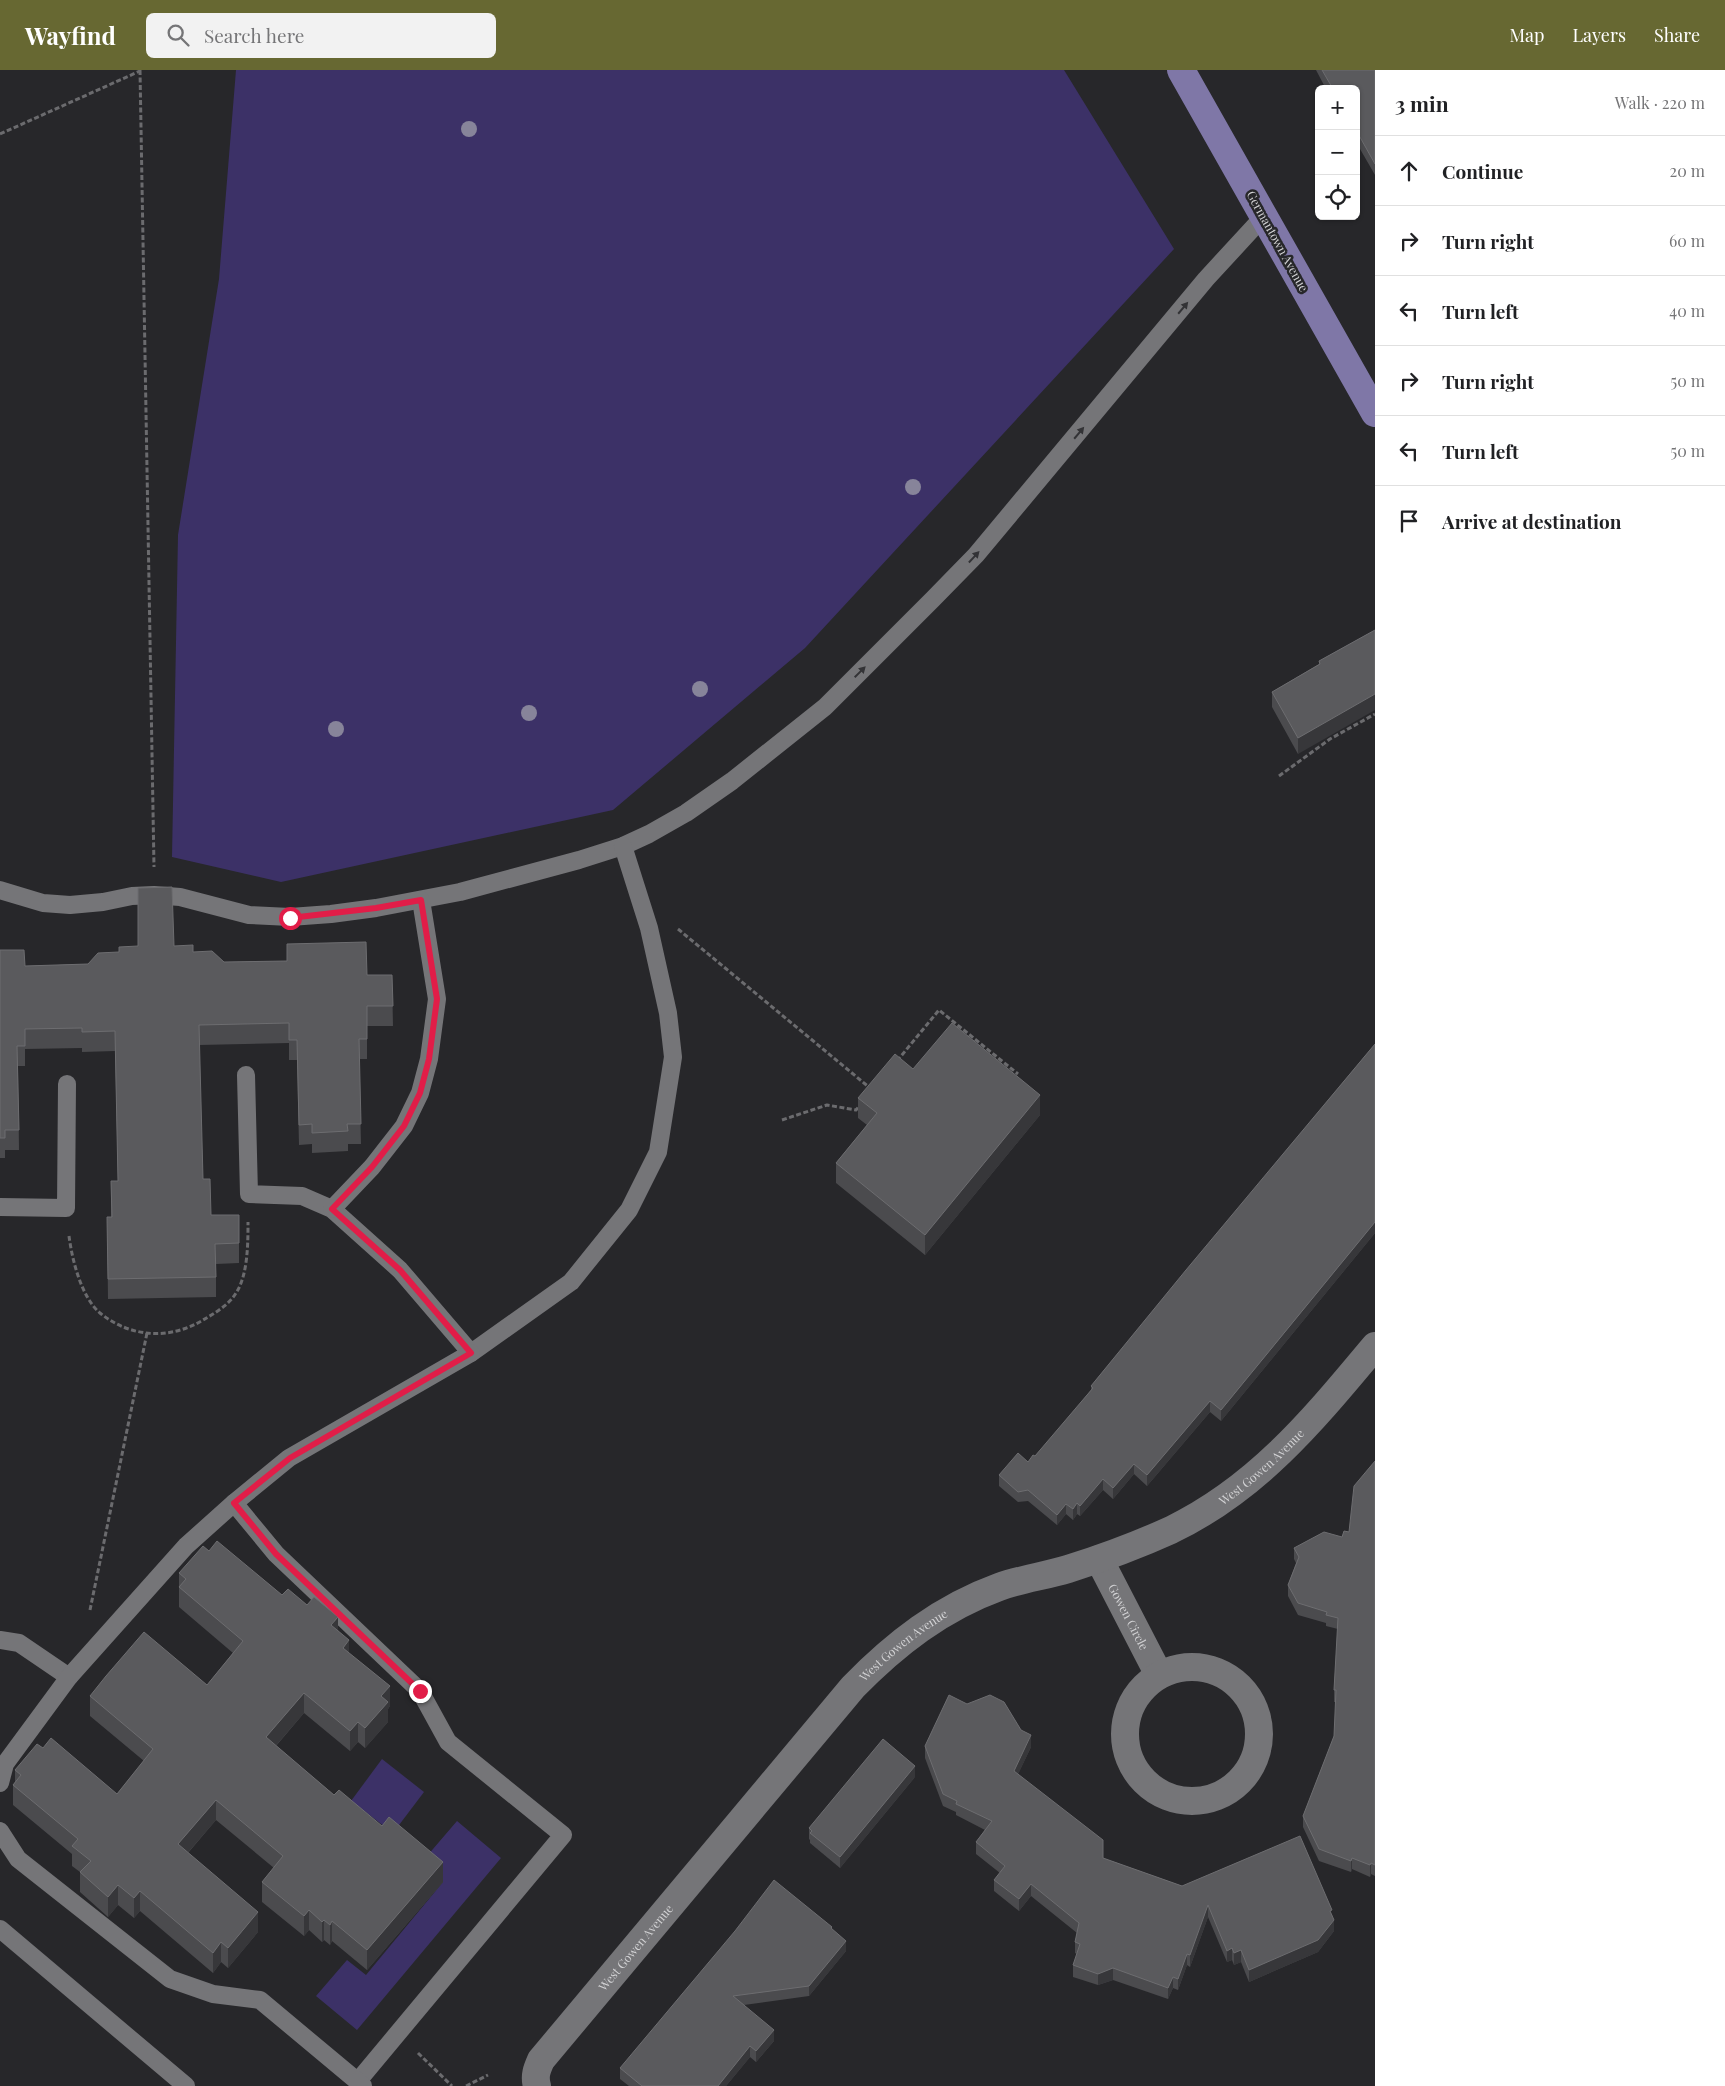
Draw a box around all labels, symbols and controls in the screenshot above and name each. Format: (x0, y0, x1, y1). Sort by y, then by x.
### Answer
search box (146, 13, 496, 58)
text: Wayfind (25, 19, 116, 51)
icon: search (164, 21, 192, 49)
text: Search here (204, 22, 304, 48)
text: Map (1509, 23, 1544, 47)
text: Layers (1572, 23, 1626, 47)
text: Share (1654, 23, 1700, 47)
map controls (1315, 85, 1360, 220)
button: + (1315, 85, 1360, 130)
text: 3 min (1395, 89, 1449, 117)
text: Walk · 220 m (1615, 92, 1705, 113)
button: − (1315, 130, 1360, 175)
icon: ahead (1395, 157, 1423, 185)
text: Continue (1442, 158, 1523, 184)
text: 20 m (1670, 160, 1705, 181)
button: locate (1315, 175, 1360, 220)
street label: Germantown Avenue (1244, 188, 1312, 294)
icon: right (1395, 227, 1423, 255)
text: Turn right (1442, 228, 1534, 254)
text: 60 m (1669, 230, 1705, 251)
icon: left (1395, 297, 1423, 325)
text: Turn left (1442, 298, 1519, 324)
text: 40 m (1669, 300, 1705, 321)
one-way arrow (1177, 301, 1188, 314)
icon: right (1395, 367, 1423, 395)
text: Turn right (1442, 368, 1534, 394)
text: 50 m (1671, 370, 1705, 391)
one-way arrow (1073, 427, 1085, 439)
icon: left (1395, 437, 1423, 465)
text: Turn left (1442, 438, 1519, 464)
text: 50 m (1671, 440, 1705, 461)
icon: arrive (1395, 507, 1423, 535)
text: Arrive at destination (1442, 508, 1622, 534)
one-way arrow (968, 551, 980, 563)
one-way arrow (854, 666, 866, 678)
route start (279, 907, 302, 930)
street label: West Gowen Avenue (1215, 1425, 1307, 1509)
street label: Gowen Circle (1105, 1581, 1153, 1653)
street label: West Gowen Avenue (855, 1605, 950, 1685)
route end (409, 1680, 432, 1703)
street label: West Gowen Avenue (594, 1901, 676, 1995)

